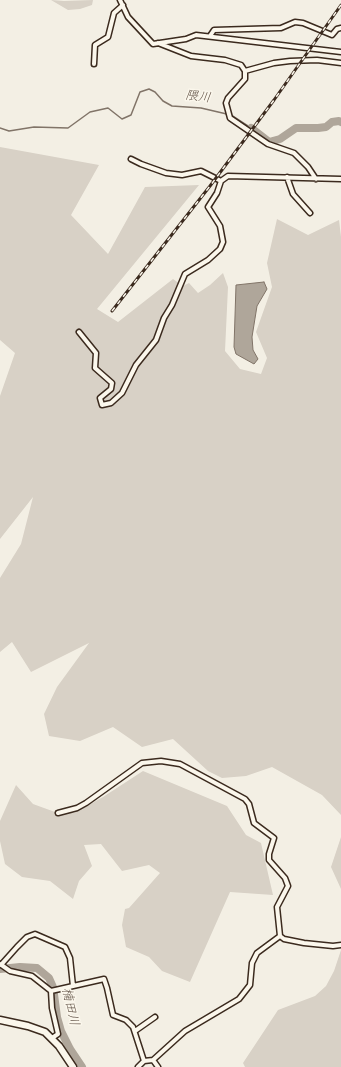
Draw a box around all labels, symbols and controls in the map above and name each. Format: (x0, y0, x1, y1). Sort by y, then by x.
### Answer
water label: 隈川 (184, 88, 212, 106)
water label: 楠田川 (58, 986, 82, 1028)

